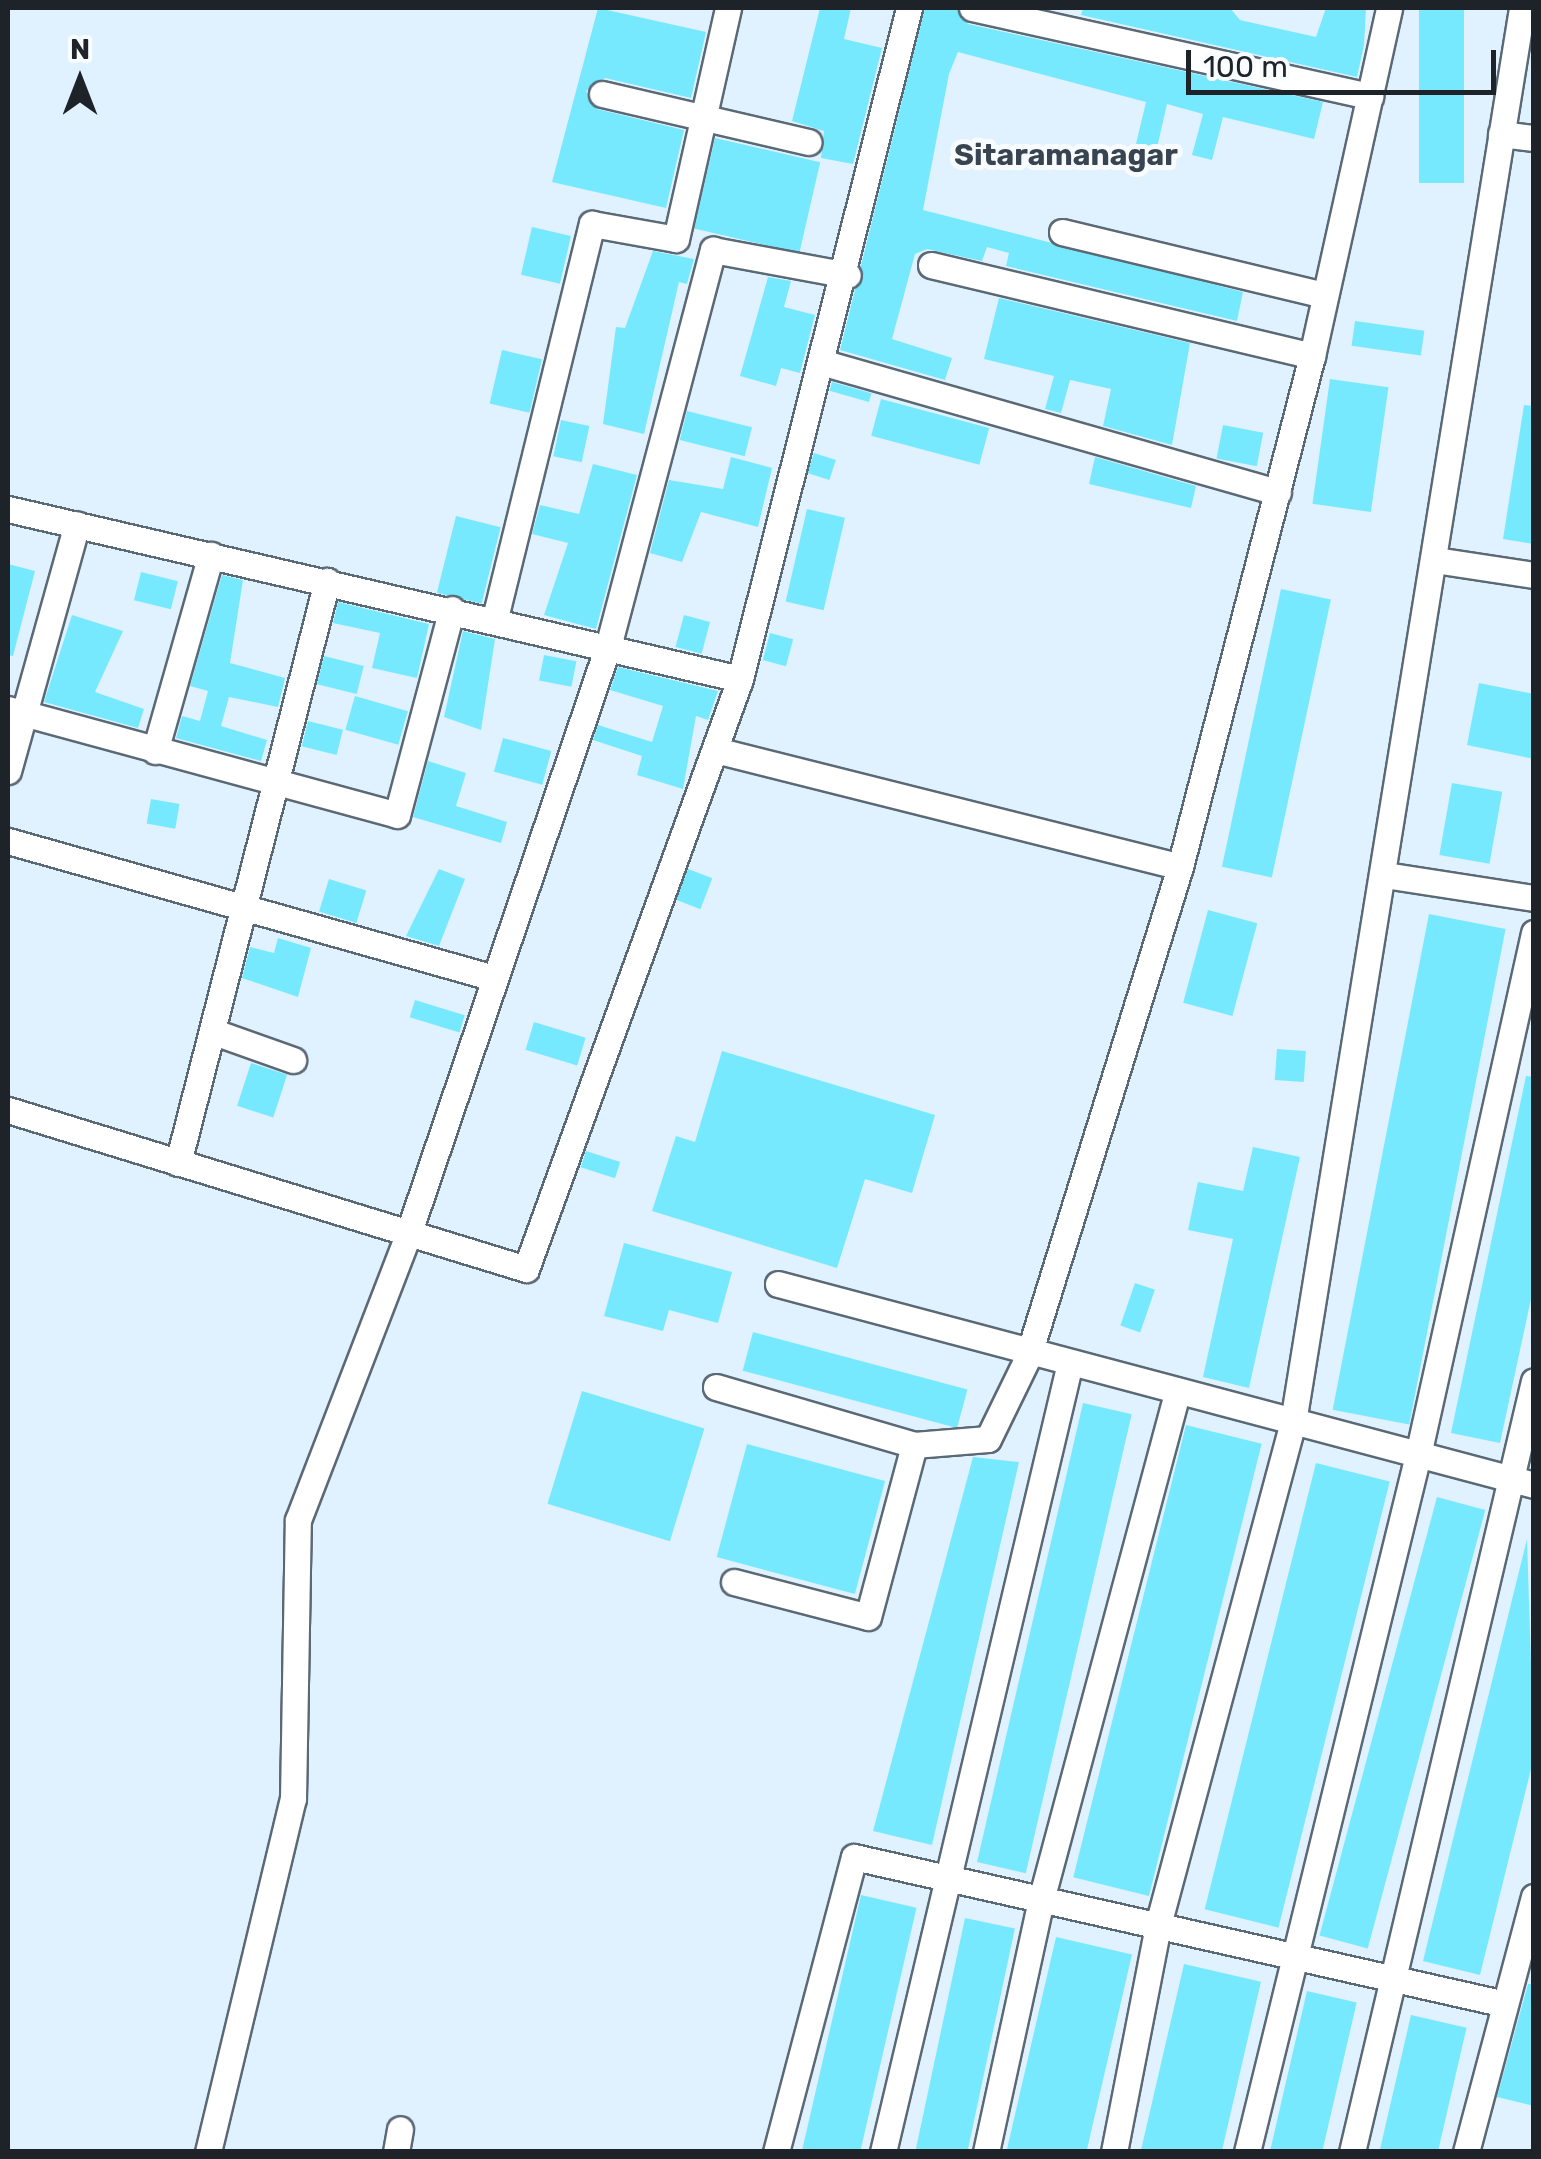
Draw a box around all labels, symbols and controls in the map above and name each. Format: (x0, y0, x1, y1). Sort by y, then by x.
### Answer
north arrow (30, 30, 130, 130)
scale bar (1191, 30, 1501, 92)
text: N (70, 33, 90, 66)
text: 100 m (1203, 49, 1288, 85)
district label: Sitaramanagar (954, 137, 1178, 173)

